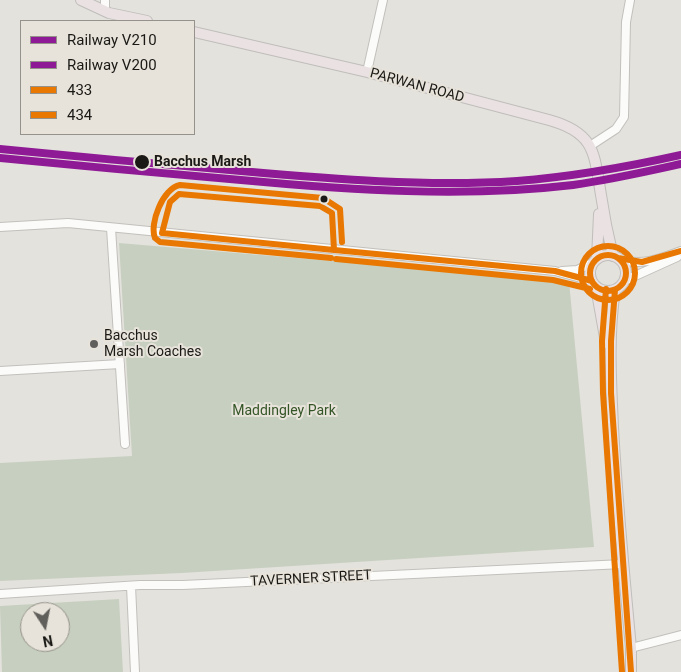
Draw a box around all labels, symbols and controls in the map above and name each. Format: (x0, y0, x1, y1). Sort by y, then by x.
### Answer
legend (20, 20, 195, 135)
text: Railway V210 (67, 31, 157, 49)
text: Railway V200 (67, 56, 157, 74)
street label: PARWAN ROAD (368, 65, 466, 107)
text: 433 (67, 81, 92, 99)
text: 434 (67, 106, 92, 124)
marker: Bacchus Marsh (133, 153, 151, 171)
place label: Bacchus Marsh (154, 154, 251, 170)
unlabelled marker (319, 194, 329, 204)
place label: Bacchus Marsh Coaches (104, 328, 201, 361)
marker: Bacchus Marsh Coaches (88, 338, 100, 350)
park label: Maddingley Park (232, 403, 336, 419)
street label: TAVERNER STREET (250, 567, 372, 591)
north arrow (20, 602, 70, 652)
text: N (41, 632, 54, 650)

